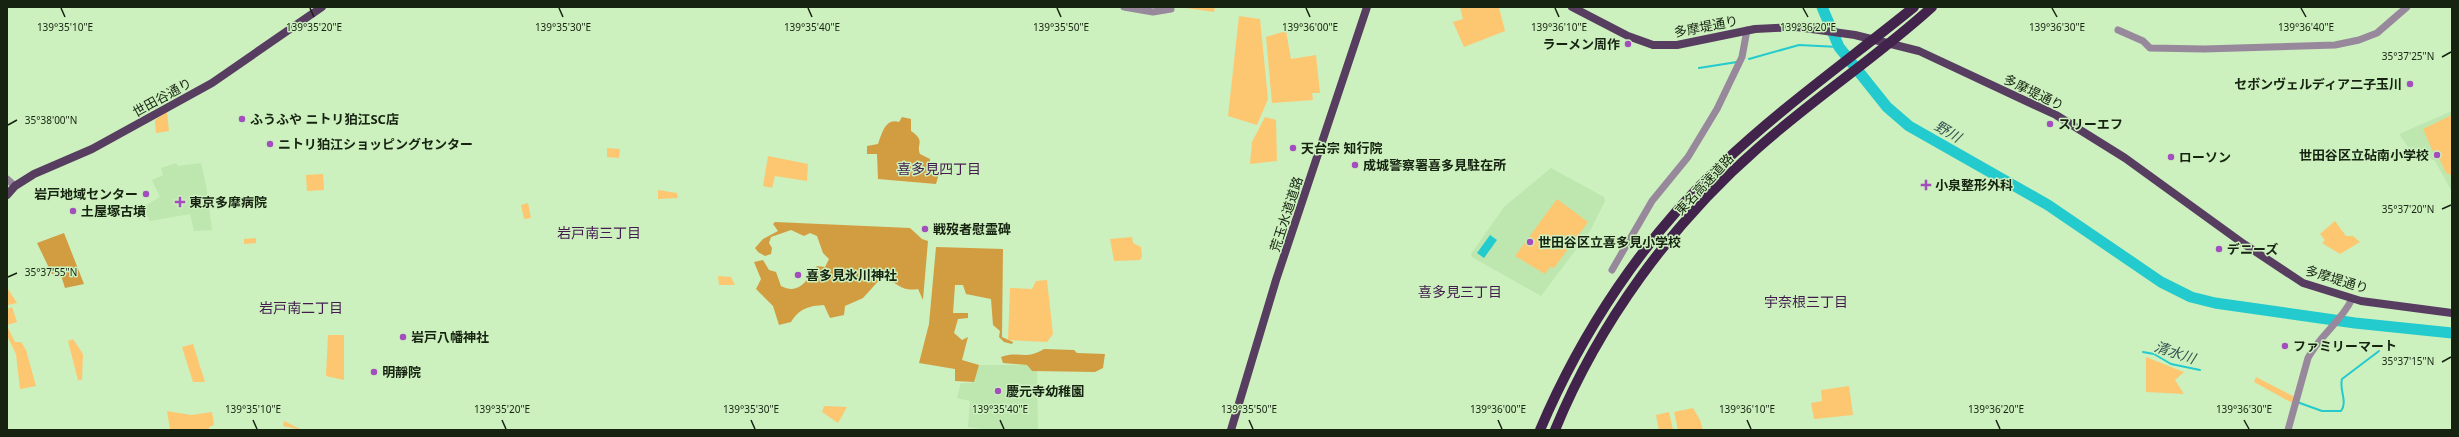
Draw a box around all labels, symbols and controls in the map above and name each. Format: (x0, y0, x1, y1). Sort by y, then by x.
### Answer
street label: 多摩堤通り (1672, 11, 1740, 41)
text: 139°35'10"E (37, 20, 93, 34)
text: 139°35'20"E (286, 20, 342, 34)
text: 139°35'30"E (535, 20, 591, 34)
text: 139°35'40"E (784, 20, 840, 34)
text: 139°35'50"E (1033, 20, 1089, 34)
text: 139°36'00"E (1282, 20, 1338, 34)
text: 139°36'10"E (1531, 20, 1587, 34)
text: 139°36'20"E (1780, 20, 1836, 34)
text: 139°36'30"E (2029, 20, 2085, 34)
text: 139°36'40"E (2278, 20, 2334, 34)
place label: ラーメン周作 (1543, 35, 1620, 53)
marker: ラーメン周作 (1623, 39, 1633, 49)
text: 35°37'25"N (2382, 49, 2434, 63)
street label: 多摩堤通り (2001, 70, 2067, 114)
street label: 世田谷通り (129, 73, 195, 121)
place label: セボンヴェルディア二子玉川 (2234, 75, 2402, 93)
marker: セボンヴェルディア二子玉川 (2405, 79, 2415, 89)
place label: ふうふや ニトリ狛江SC店 (250, 110, 399, 128)
text: 35°38'00"N (25, 113, 77, 127)
marker: ふうふや ニトリ狛江SC店 (237, 114, 247, 124)
place label: スリーエフ (2058, 115, 2123, 133)
water label: 野川 (1931, 116, 1967, 147)
marker: スリーエフ (2045, 119, 2055, 129)
place label: ニトリ狛江ショッピングセンター (278, 135, 473, 153)
marker: ニトリ狛江ショッピングセンター (265, 139, 275, 149)
place label: 天台宗 知行院 (1301, 139, 1382, 157)
marker: 天台宗 知行院 (1288, 143, 1298, 153)
place label: 世田谷区立砧南小学校 (2299, 146, 2429, 164)
place label: ローソン (2179, 148, 2231, 166)
street label: 東名高速道路 (1671, 149, 1737, 219)
marker: 世田谷区立砧南小学校 (2432, 150, 2442, 160)
marker: ローソン (2166, 152, 2176, 162)
place label: 成城警察署喜多見駐在所 (1363, 156, 1506, 174)
district label: 喜多見四丁目 (897, 159, 981, 178)
marker: 成城警察署喜多見駐在所 (1350, 160, 1360, 170)
street label: 荒玉水道道路 (1265, 174, 1307, 254)
place label: 小泉整形外科 (1935, 176, 2013, 194)
marker: 小泉整形外科 (1920, 179, 1932, 191)
place label: 岩戸地域センター (34, 185, 138, 203)
marker: 岩戸地域センター (141, 189, 151, 199)
place label: 東京多摩病院 (189, 193, 267, 211)
marker: 東京多摩病院 (174, 196, 186, 208)
place label: 土屋塚古墳 (81, 202, 146, 220)
text: 35°37'20"N (2382, 202, 2434, 216)
marker: 土屋塚古墳 (68, 206, 78, 216)
place label: 戦歿者慰霊碑 (933, 220, 1011, 238)
district label: 岩戸南三丁目 (557, 223, 641, 242)
marker: 戦歿者慰霊碑 (920, 224, 930, 234)
place label: 世田谷区立喜多見小学校 (1538, 233, 1681, 251)
marker: 世田谷区立喜多見小学校 (1525, 237, 1535, 247)
place label: デニーズ (2227, 240, 2278, 258)
marker: デニーズ (2214, 244, 2224, 254)
street label: 多摩堤通り (2303, 261, 2371, 297)
text: 35°37'55"N (25, 265, 77, 279)
place label: 喜多見氷川神社 (806, 266, 897, 284)
marker: 喜多見氷川神社 (793, 270, 803, 280)
district label: 喜多見三丁目 (1418, 282, 1502, 301)
district label: 宇奈根三丁目 (1764, 292, 1848, 311)
district label: 岩戸南二丁目 (259, 298, 343, 317)
place label: 岩戸八幡神社 (411, 328, 489, 346)
marker: 岩戸八幡神社 (398, 332, 408, 342)
water label: 清水川 (2152, 336, 2200, 368)
place label: ファミリーマート (2293, 337, 2397, 355)
marker: ファミリーマート (2280, 341, 2290, 351)
text: 35°37'15"N (2382, 354, 2434, 368)
place label: 明靜院 (382, 363, 421, 381)
marker: 明靜院 (369, 367, 379, 377)
place label: 慶元寺幼稚園 (1006, 382, 1084, 400)
marker: 慶元寺幼稚園 (993, 386, 1003, 396)
text: 139°35'10"E (225, 402, 281, 416)
text: 139°35'20"E (474, 402, 530, 416)
text: 139°35'30"E (723, 402, 779, 416)
text: 139°35'40"E (972, 402, 1028, 416)
text: 139°35'50"E (1221, 402, 1277, 416)
text: 139°36'00"E (1470, 402, 1526, 416)
text: 139°36'10"E (1719, 402, 1775, 416)
text: 139°36'20"E (1968, 402, 2024, 416)
text: 139°36'30"E (2216, 402, 2272, 416)

